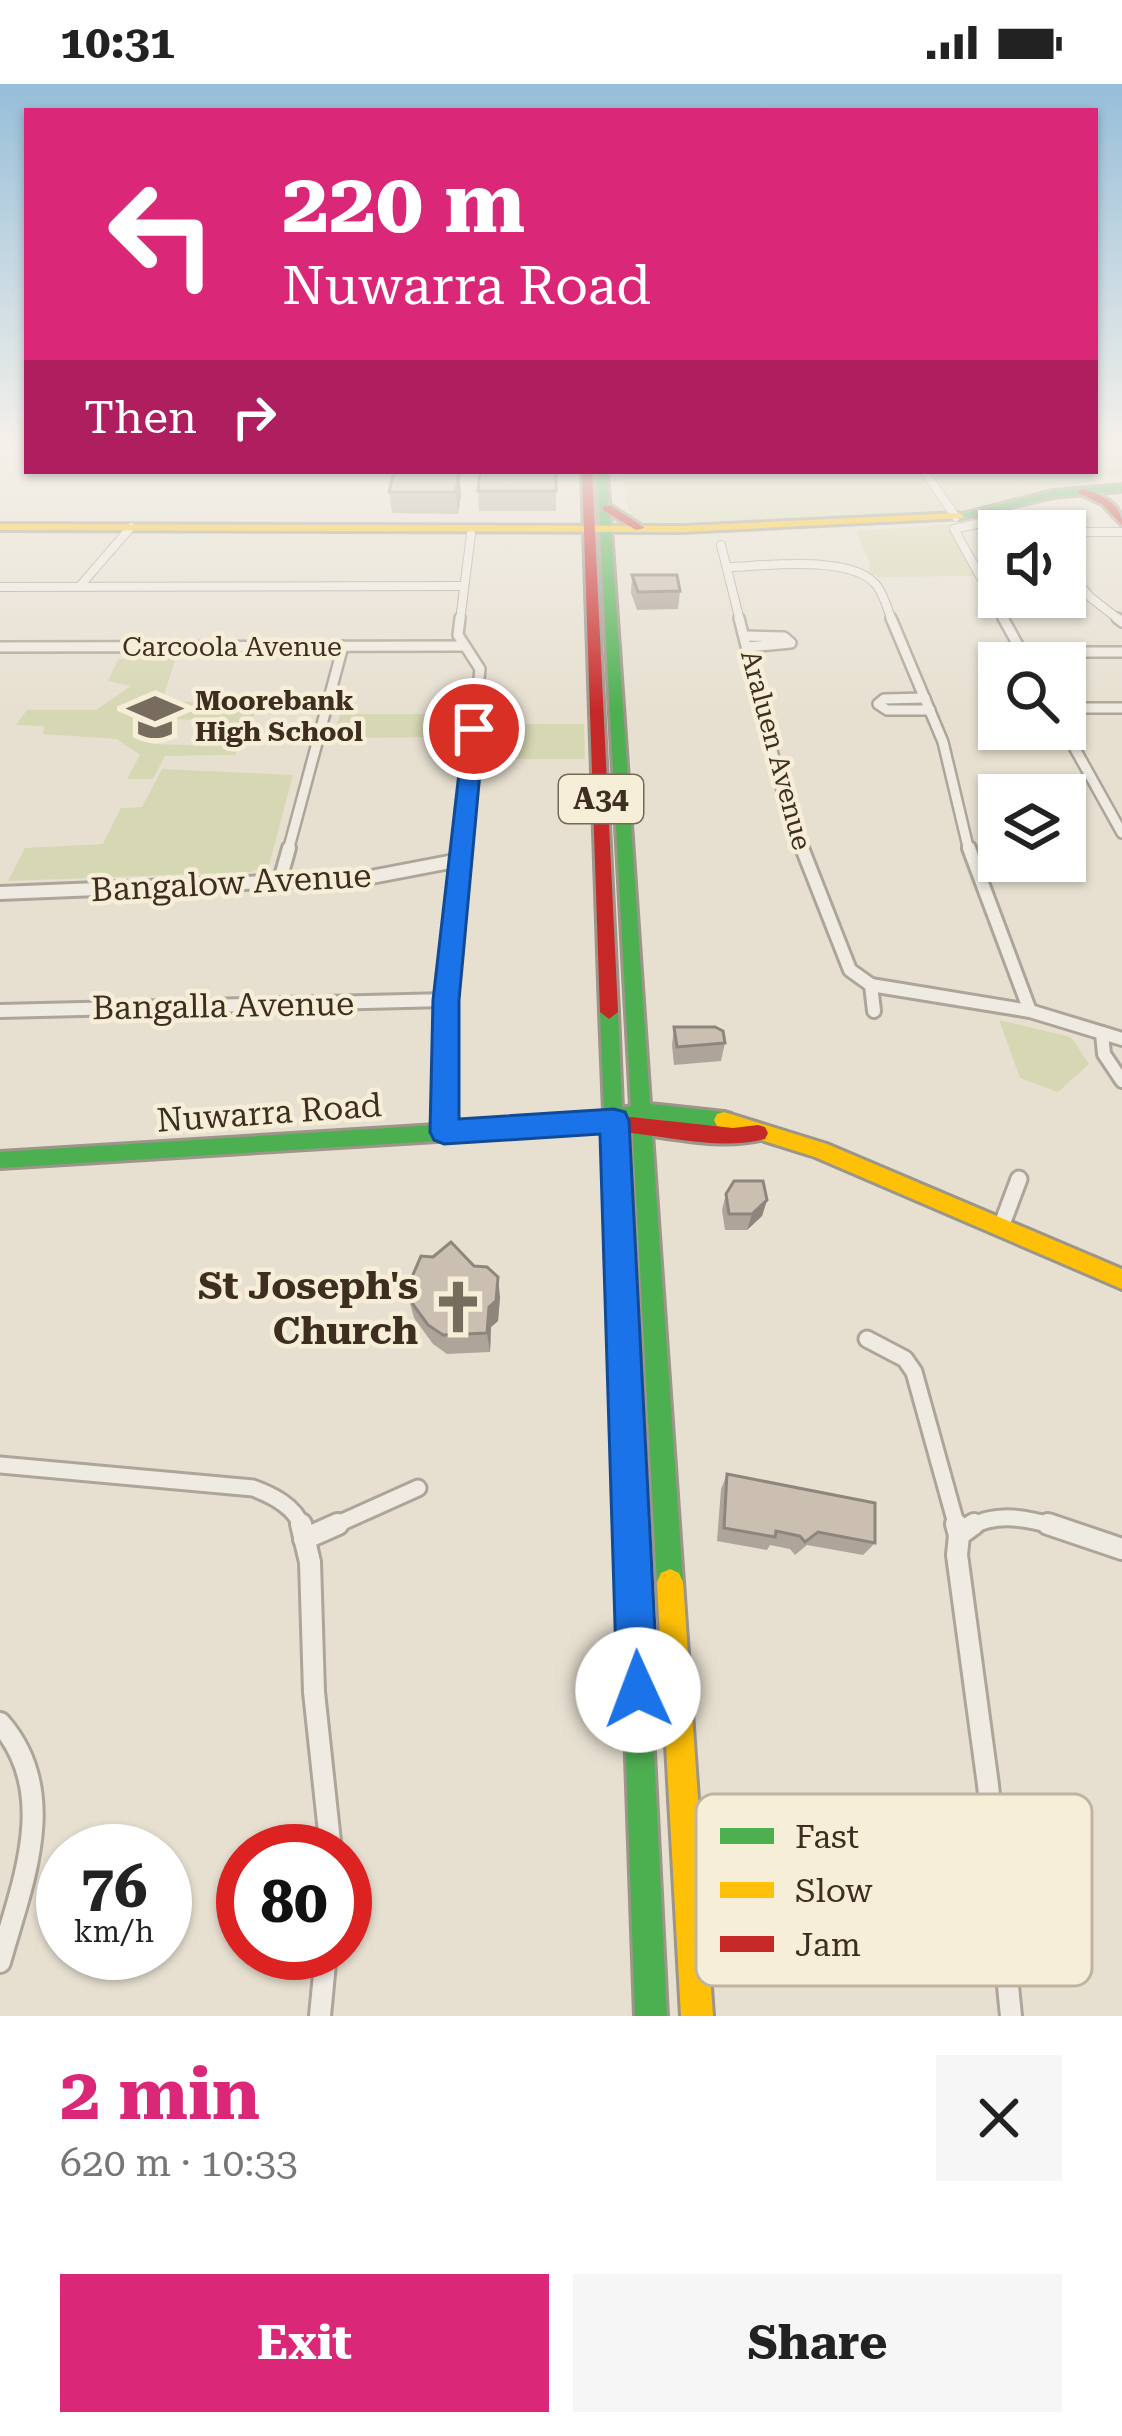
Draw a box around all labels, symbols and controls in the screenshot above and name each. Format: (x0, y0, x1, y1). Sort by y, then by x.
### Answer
text: 10:31 (60, 16, 175, 69)
text: 220 m (282, 154, 525, 252)
icon: left (84, 156, 240, 312)
text: Nuwarra Road (282, 254, 651, 317)
icon: right (221, 384, 287, 450)
text: Then (84, 391, 197, 444)
map controls (978, 510, 1086, 882)
button: sound (978, 510, 1086, 618)
street label: Carcoola Avenue (122, 631, 342, 663)
button: search (978, 642, 1086, 750)
street label: Araluen Avenue (734, 647, 818, 853)
pin (423, 678, 525, 780)
place label: Moorebank High School (195, 685, 363, 748)
school or university icon: Moorebank High School (126, 688, 184, 746)
icon: arrive (441, 696, 507, 762)
button: layers (978, 774, 1086, 882)
road number: A34 (559, 775, 643, 823)
street label: Bangalow Avenue (90, 856, 372, 909)
street label: Bangalla Avenue (92, 984, 354, 1027)
street label: Nuwarra Road (155, 1085, 383, 1140)
place label: St Joseph's Church (198, 1263, 418, 1354)
church icon: St Joseph's Church (429, 1278, 487, 1336)
position arrow (575, 1627, 701, 1753)
legend (696, 1794, 1092, 1986)
text: Fast (795, 1817, 859, 1856)
speed limit sign: 80 (216, 1824, 372, 1980)
text: 76 (80, 1851, 148, 1922)
text: Slow (795, 1871, 873, 1910)
text: km/h (74, 1914, 154, 1949)
text: Jam (795, 1925, 861, 1964)
text: 2 min (60, 2052, 260, 2137)
button: close (936, 2055, 1062, 2181)
text: 620 m · 10:33 (60, 2140, 298, 2186)
button: Exit (60, 2274, 549, 2412)
button: Share (573, 2274, 1062, 2412)

